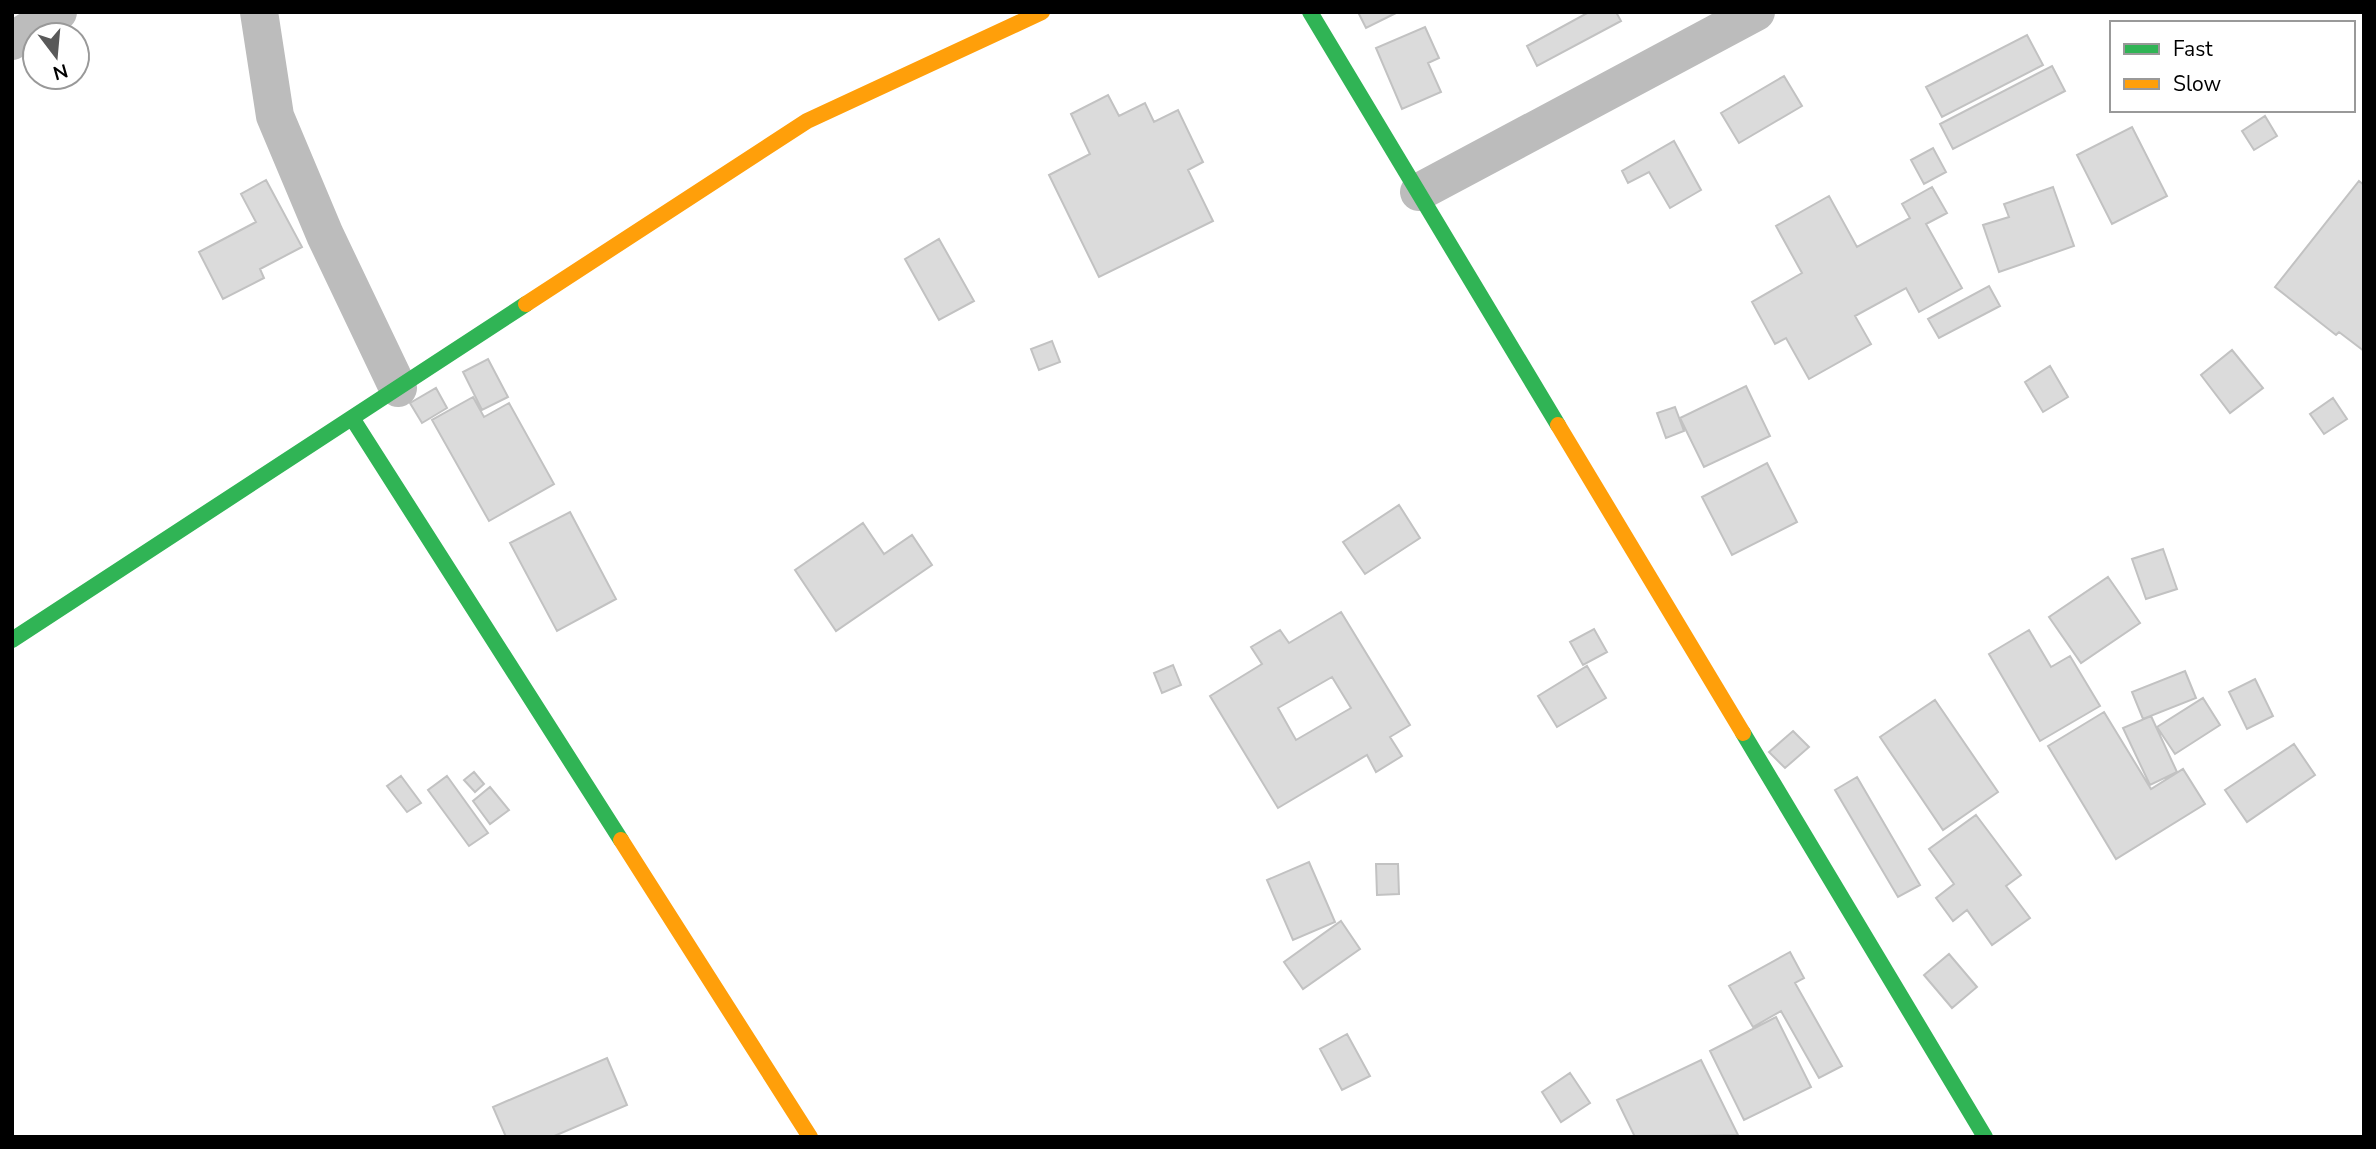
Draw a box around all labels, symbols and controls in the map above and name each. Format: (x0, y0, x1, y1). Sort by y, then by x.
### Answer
north arrow (21, 21, 91, 91)
legend (2110, 21, 2355, 112)
text: Fast (2173, 35, 2213, 63)
text: N (50, 57, 71, 86)
text: Slow (2173, 70, 2222, 98)

